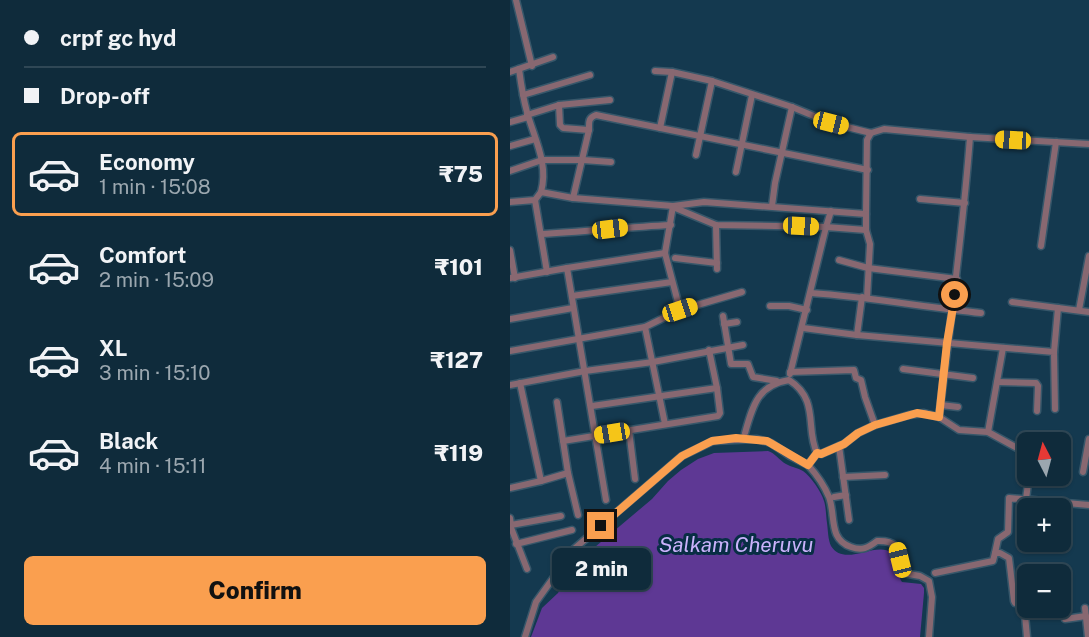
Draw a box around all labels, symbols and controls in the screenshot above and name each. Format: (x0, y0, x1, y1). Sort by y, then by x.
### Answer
text: crpf gc hyd (60, 25, 176, 51)
text: Drop-off (60, 83, 150, 109)
car (811, 110, 851, 136)
car (995, 130, 1031, 150)
icon: car (27, 147, 81, 201)
text: Economy (99, 149, 195, 175)
text: ₹75 (439, 161, 483, 187)
text: 1 min · 15:08 (99, 175, 211, 199)
car (783, 216, 819, 236)
car (591, 218, 629, 240)
icon: car (27, 240, 81, 294)
text: Comfort (99, 242, 186, 268)
text: ₹101 (434, 254, 483, 280)
text: 2 min · 15:09 (99, 268, 214, 292)
route start (941, 281, 968, 308)
car (660, 296, 700, 324)
icon: car (27, 333, 81, 387)
text: XL (99, 335, 127, 361)
text: ₹127 (430, 347, 483, 373)
text: 3 min · 15:10 (99, 361, 210, 385)
car (593, 421, 631, 445)
icon: car (27, 426, 81, 480)
text: Black (99, 428, 158, 454)
north arrow (1017, 432, 1071, 486)
map controls (1017, 432, 1071, 618)
text: ₹119 (434, 440, 483, 466)
text: 4 min · 15:11 (99, 454, 206, 478)
button: + (1017, 498, 1071, 552)
route end (587, 512, 614, 539)
water label: Salkam Cheruvu (659, 532, 813, 557)
car (887, 540, 913, 580)
callout: 2 min (552, 547, 650, 589)
button: Confirm (24, 556, 486, 625)
text: 2 min (575, 557, 628, 581)
button: − (1017, 564, 1071, 618)

